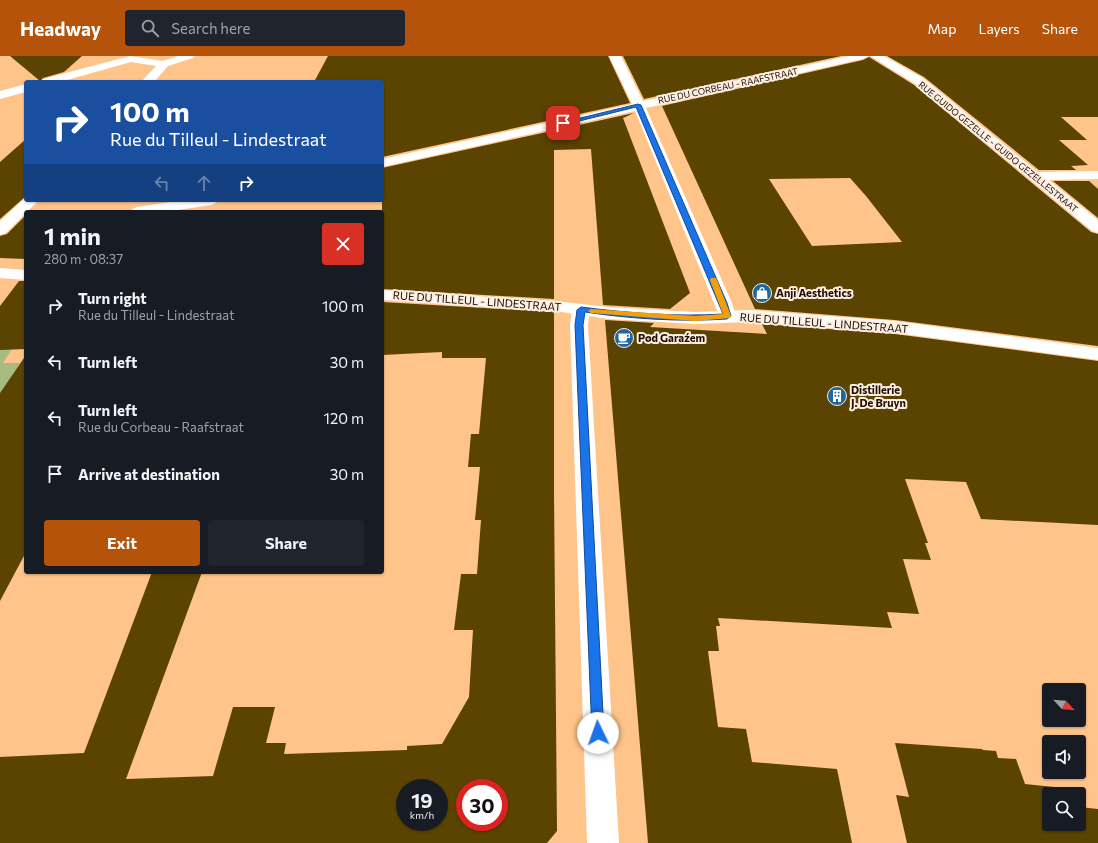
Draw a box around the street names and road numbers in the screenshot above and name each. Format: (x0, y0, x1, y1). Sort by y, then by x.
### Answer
street label: RUE DU CORBEAU - RAAFSTRAAT (657, 65, 799, 106)
street label: RUE GUIDO GEZELLE - GUIDO GEZELLESTRAAT (916, 79, 1080, 215)
street label: RUE DU TILLEUL - LINDESTRAAT (392, 288, 562, 313)
street label: RUE DU TILLEUL - LINDESTRAAT (739, 310, 909, 335)

